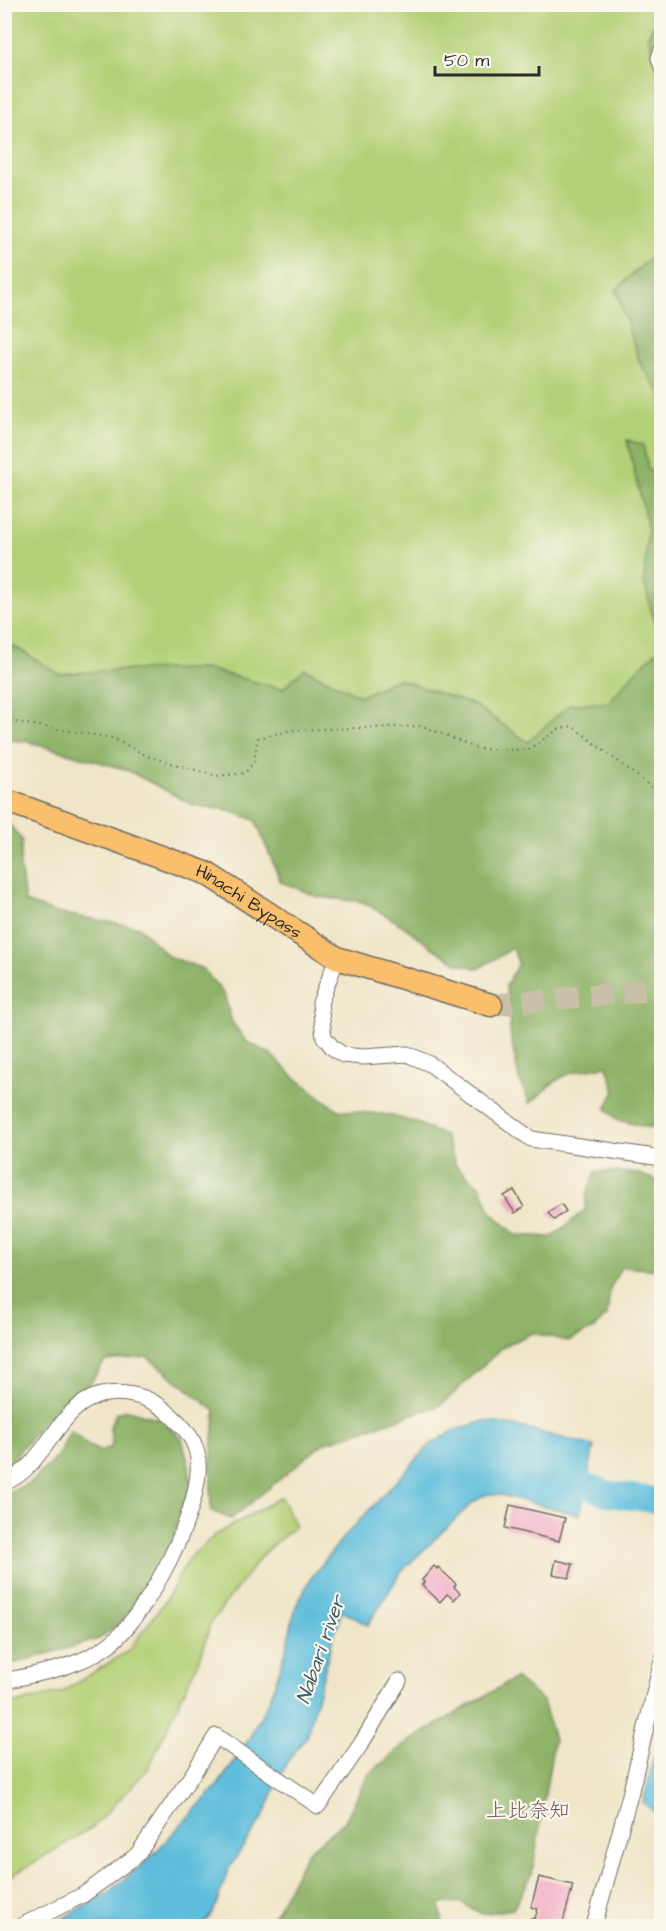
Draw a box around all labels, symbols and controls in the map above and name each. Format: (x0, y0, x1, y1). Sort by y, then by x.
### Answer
scale bar (435, 39, 538, 77)
text: 50 m (444, 48, 489, 73)
street label: Hinachi Bypass (193, 858, 307, 945)
water label: Nabari river (289, 1590, 353, 1708)
district label: 上比奈知 (486, 1796, 570, 1825)

